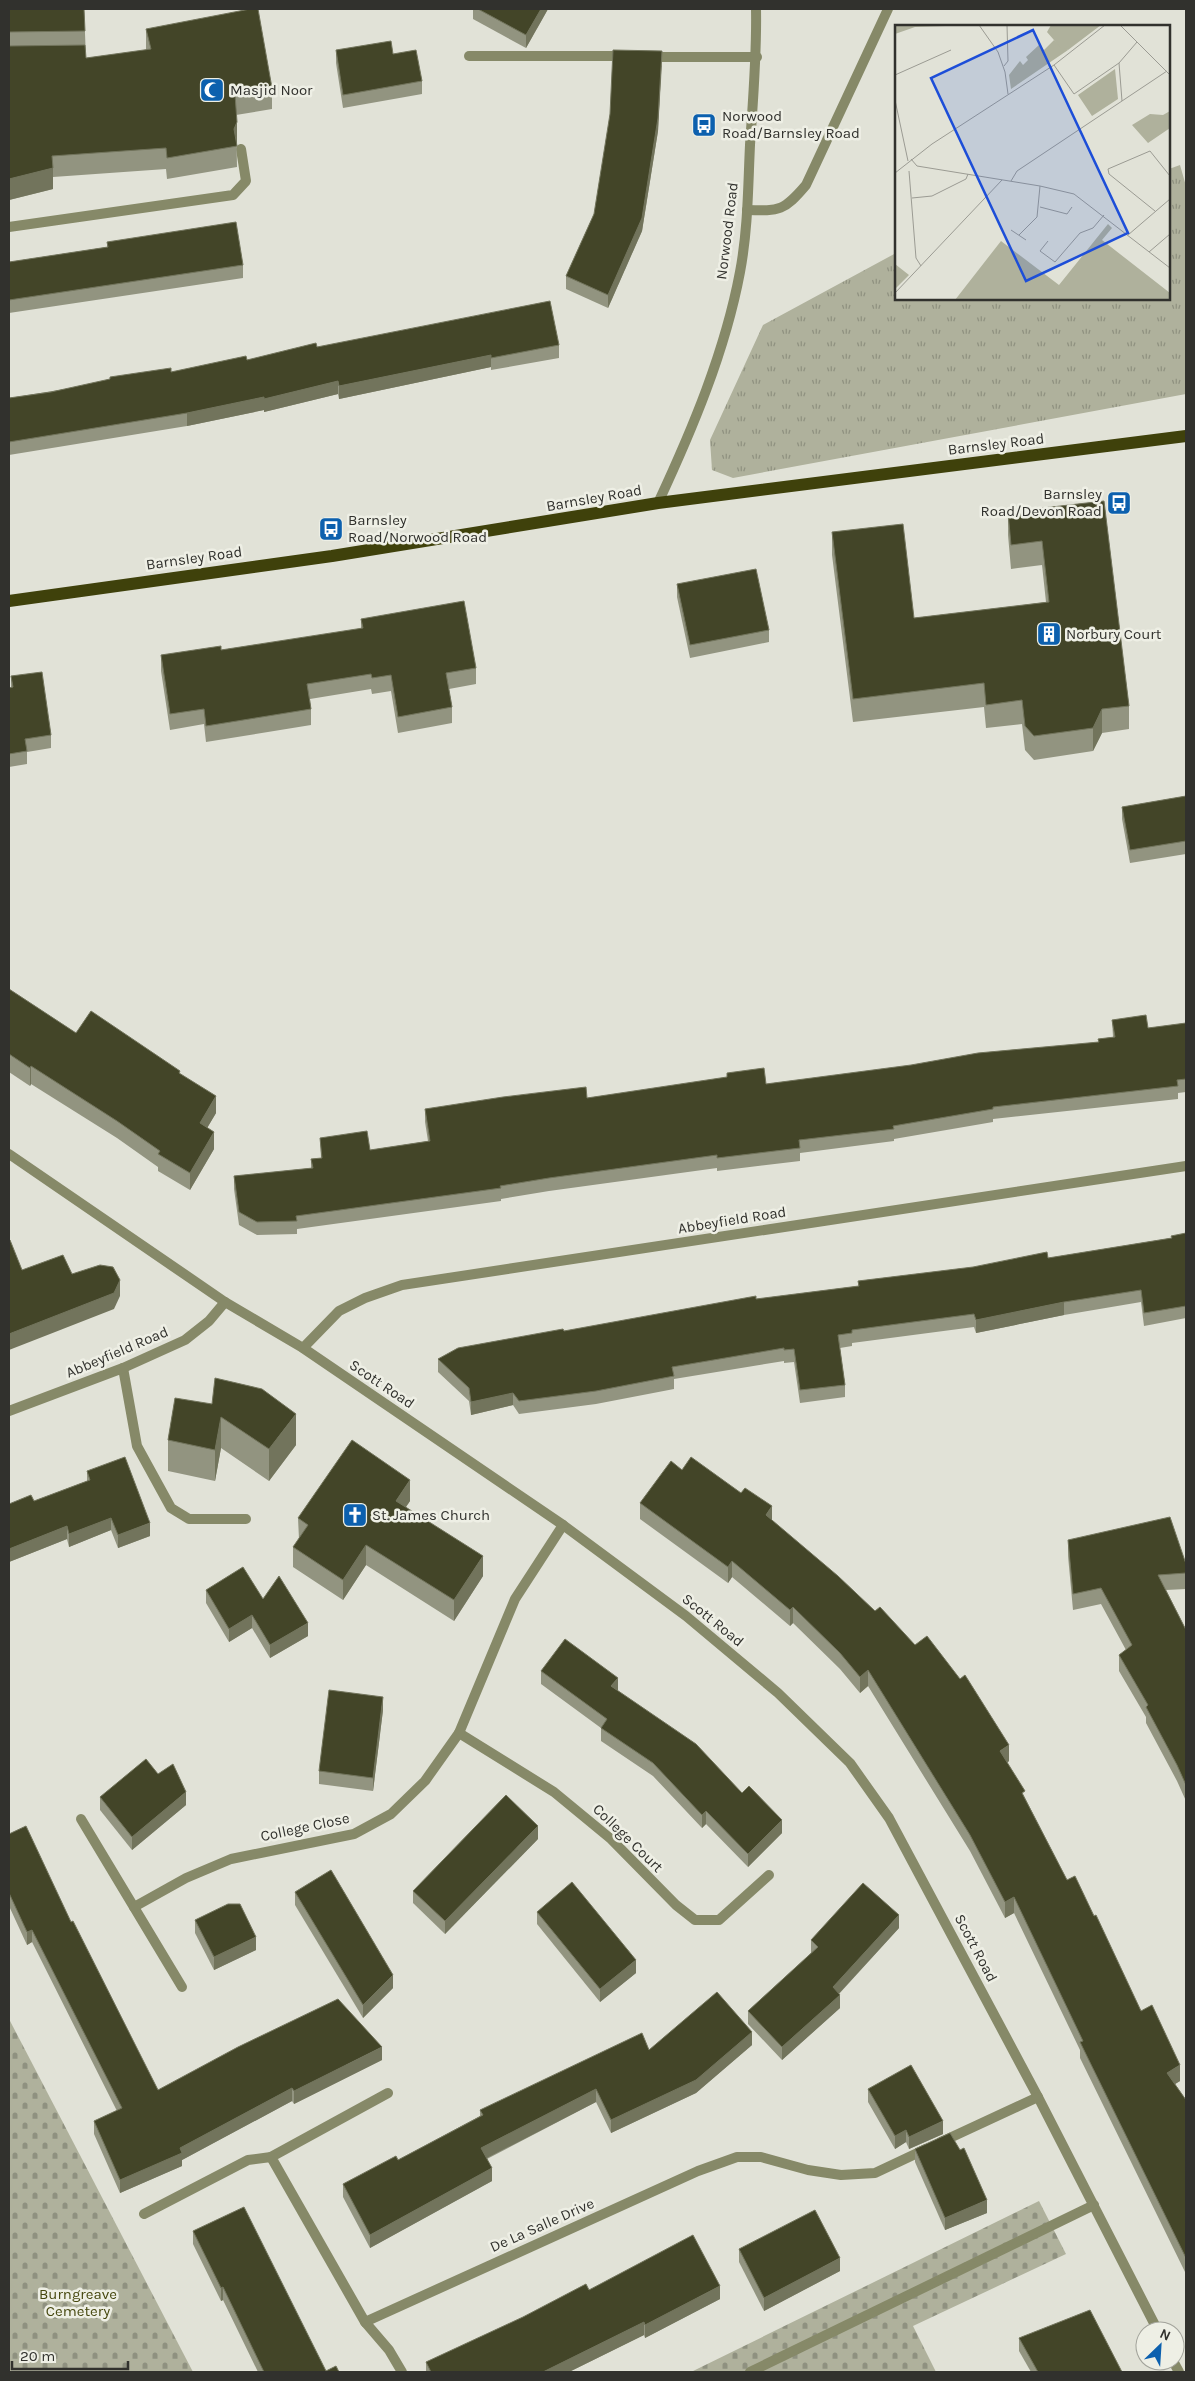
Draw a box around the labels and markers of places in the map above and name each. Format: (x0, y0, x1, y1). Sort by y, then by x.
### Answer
mosque icon: Masjid Noor (199, 77, 225, 103)
place label: Masjid Noor (230, 81, 313, 99)
place label: Norwood Road/Barnsley Road (722, 107, 860, 142)
bus stop icon: Norwood Road/Barnsley Road (691, 112, 717, 138)
place label: Barnsley Road/Devon Road (981, 485, 1102, 520)
bus stop icon: Barnsley Road/Devon Road (1106, 490, 1132, 516)
place label: Barnsley Road/Norwood Road (348, 511, 487, 546)
bus stop icon: Barnsley Road/Norwood Road (318, 516, 344, 542)
building icon: Norbury Court (1036, 621, 1062, 647)
place label: Norbury Court (1066, 625, 1162, 643)
church icon: St. James Church (342, 1502, 368, 1528)
place label: St. James Church (372, 1506, 490, 1524)

